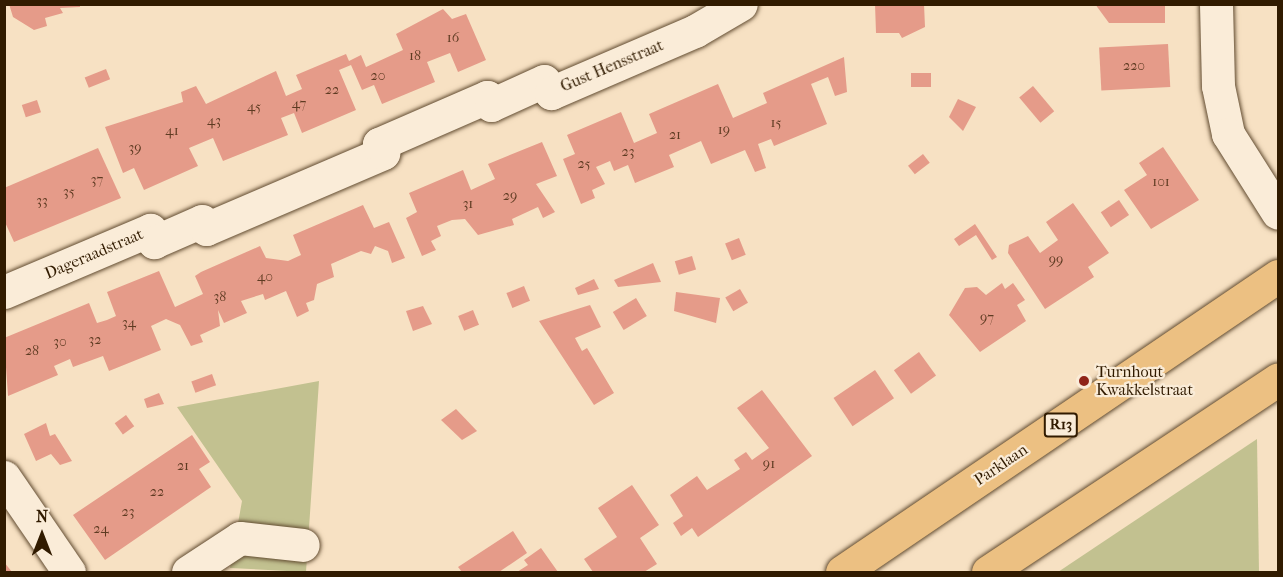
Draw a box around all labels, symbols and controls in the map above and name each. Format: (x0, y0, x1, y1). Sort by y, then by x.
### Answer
house number: 16 (447, 30, 459, 46)
street label: Gust Hensstraat (558, 36, 666, 96)
house number: 18 (409, 48, 421, 64)
house number: 220 (1123, 58, 1145, 74)
house number: 20 (371, 68, 385, 84)
house number: 22 (325, 82, 339, 98)
house number: 47 (292, 96, 306, 112)
house number: 45 (247, 99, 261, 115)
house number: 43 (207, 113, 221, 129)
house number: 15 (771, 115, 781, 131)
house number: 19 (718, 122, 730, 138)
house number: 41 (165, 123, 179, 139)
house number: 21 (669, 127, 681, 143)
house number: 39 (128, 140, 142, 156)
house number: 23 (622, 144, 634, 160)
house number: 25 (577, 156, 591, 172)
house number: 37 (91, 172, 103, 188)
house number: 101 (1152, 174, 1170, 190)
house number: 35 (63, 184, 75, 200)
house number: 29 (503, 188, 517, 204)
house number: 33 (36, 193, 48, 209)
house number: 31 (463, 196, 473, 212)
street label: Dageraadstraat (42, 225, 146, 283)
house number: 99 (1049, 252, 1063, 268)
house number: 40 (257, 269, 273, 285)
house number: 38 (214, 289, 226, 305)
house number: 97 (980, 310, 994, 326)
house number: 34 (122, 315, 136, 331)
house number: 32 (89, 332, 101, 348)
house number: 30 (53, 334, 67, 350)
house number: 28 (25, 343, 39, 359)
place label: Turnhout Kwakkelstraat (1096, 362, 1193, 400)
marker: Turnhout Kwakkelstraat (1077, 374, 1091, 388)
road number: R13 (1043, 413, 1079, 437)
street label: Parklaan (971, 440, 1031, 490)
house number: 91 (763, 456, 775, 472)
house number: 21 (177, 458, 189, 474)
house number: 22 (150, 484, 164, 500)
house number: 23 (122, 504, 134, 520)
north arrow (12, 505, 72, 565)
text: N (36, 507, 48, 526)
house number: 24 (93, 521, 109, 537)

